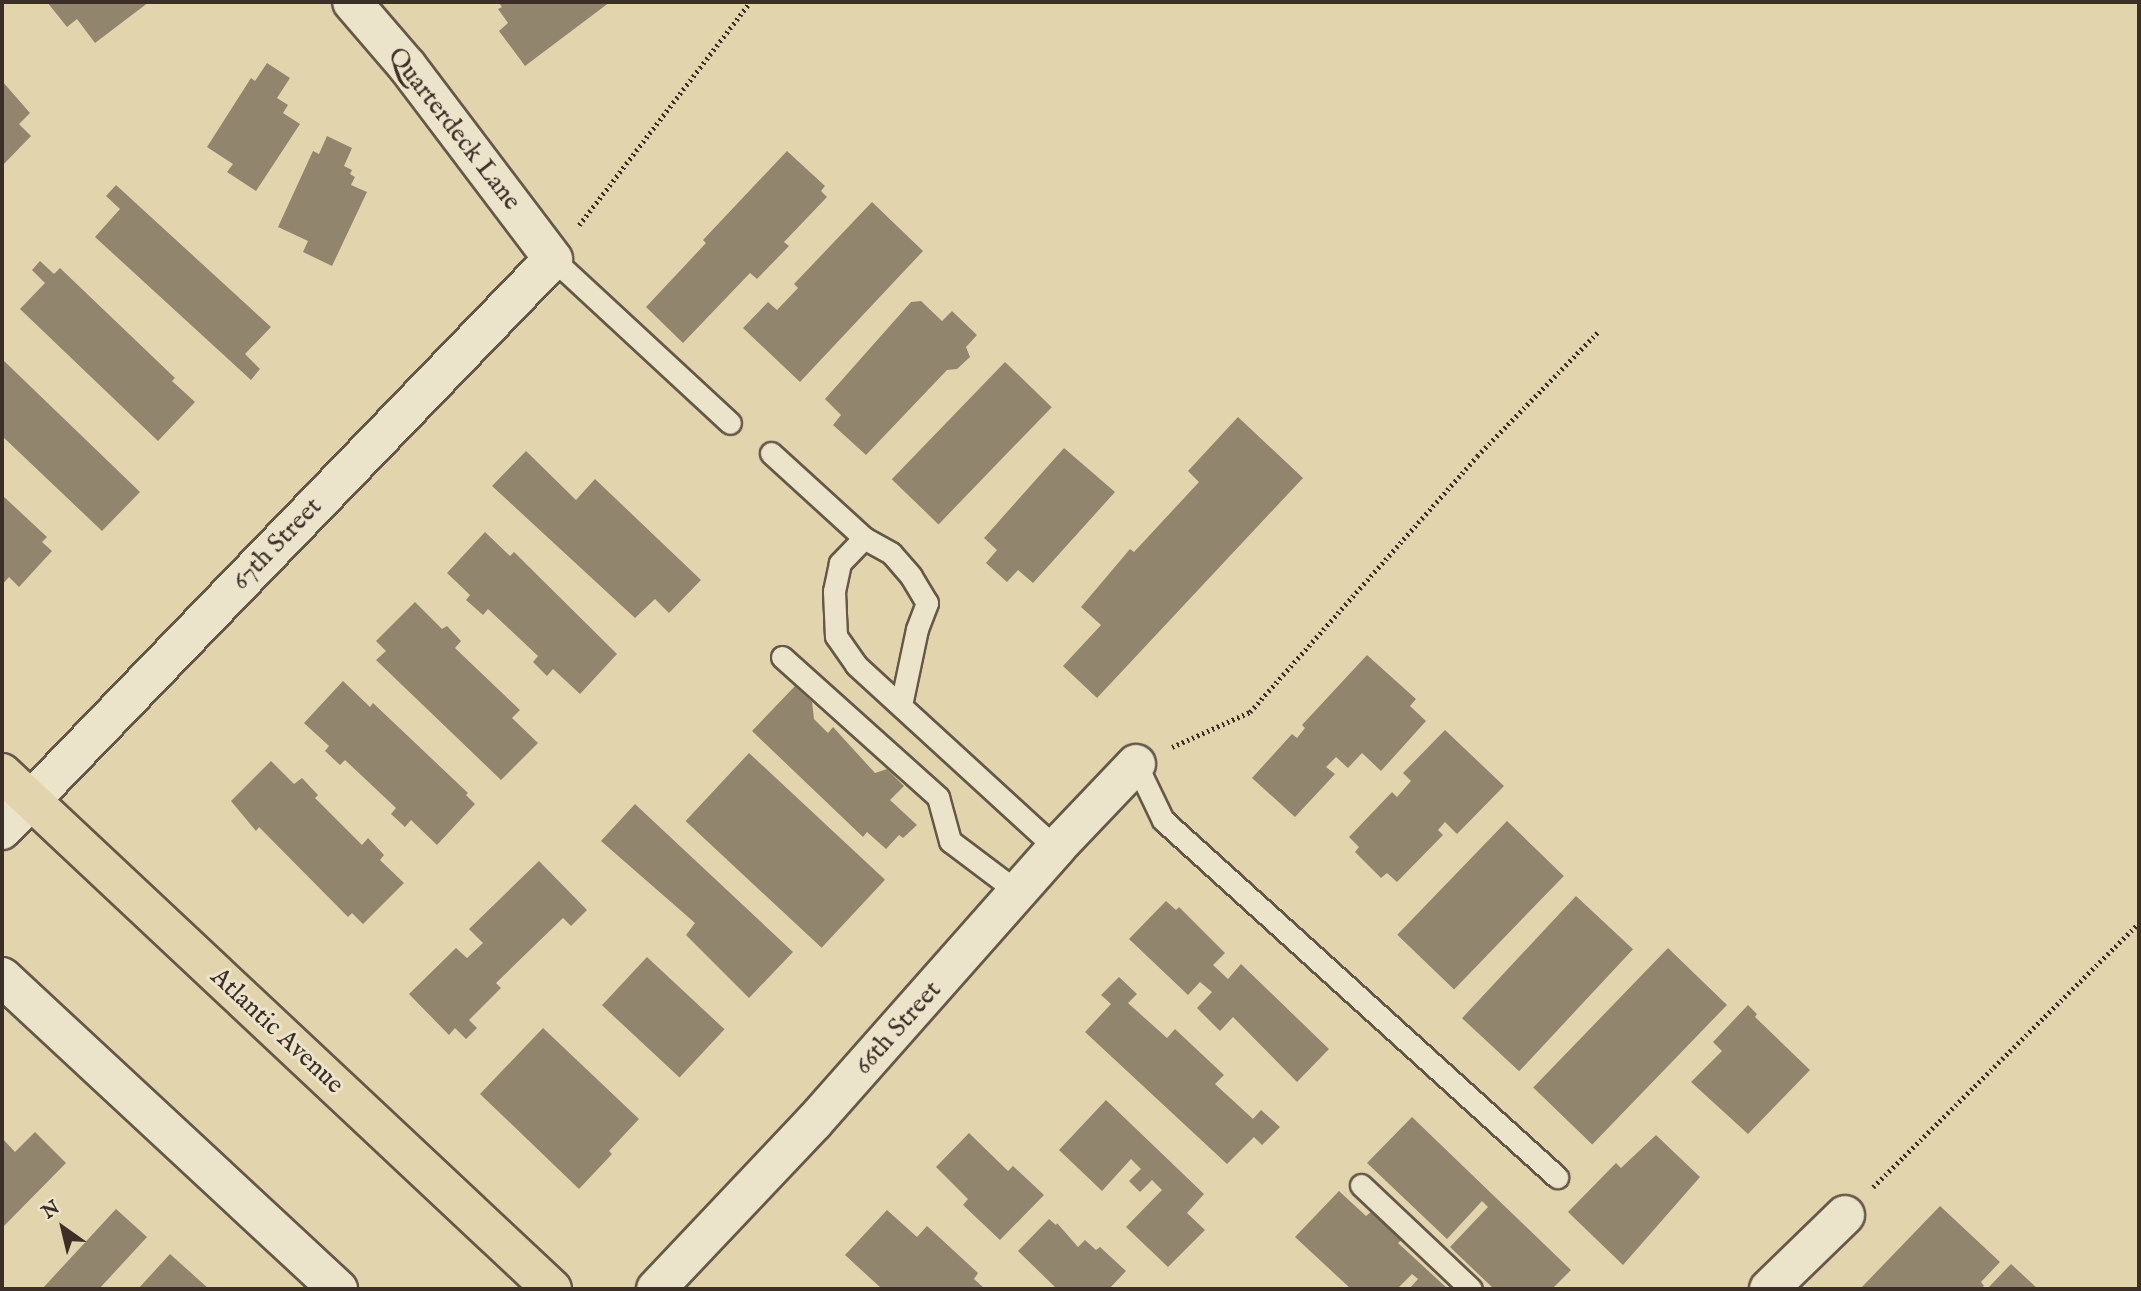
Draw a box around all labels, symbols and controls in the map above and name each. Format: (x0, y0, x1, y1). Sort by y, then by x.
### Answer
street label: Quarterdeck Lane (381, 41, 527, 217)
street label: 67th Street (225, 491, 329, 597)
street label: Atlantic Avenue (204, 961, 350, 1101)
street label: 66th Street (848, 975, 948, 1081)
north arrow (28, 1193, 98, 1263)
text: N (38, 1196, 65, 1225)

